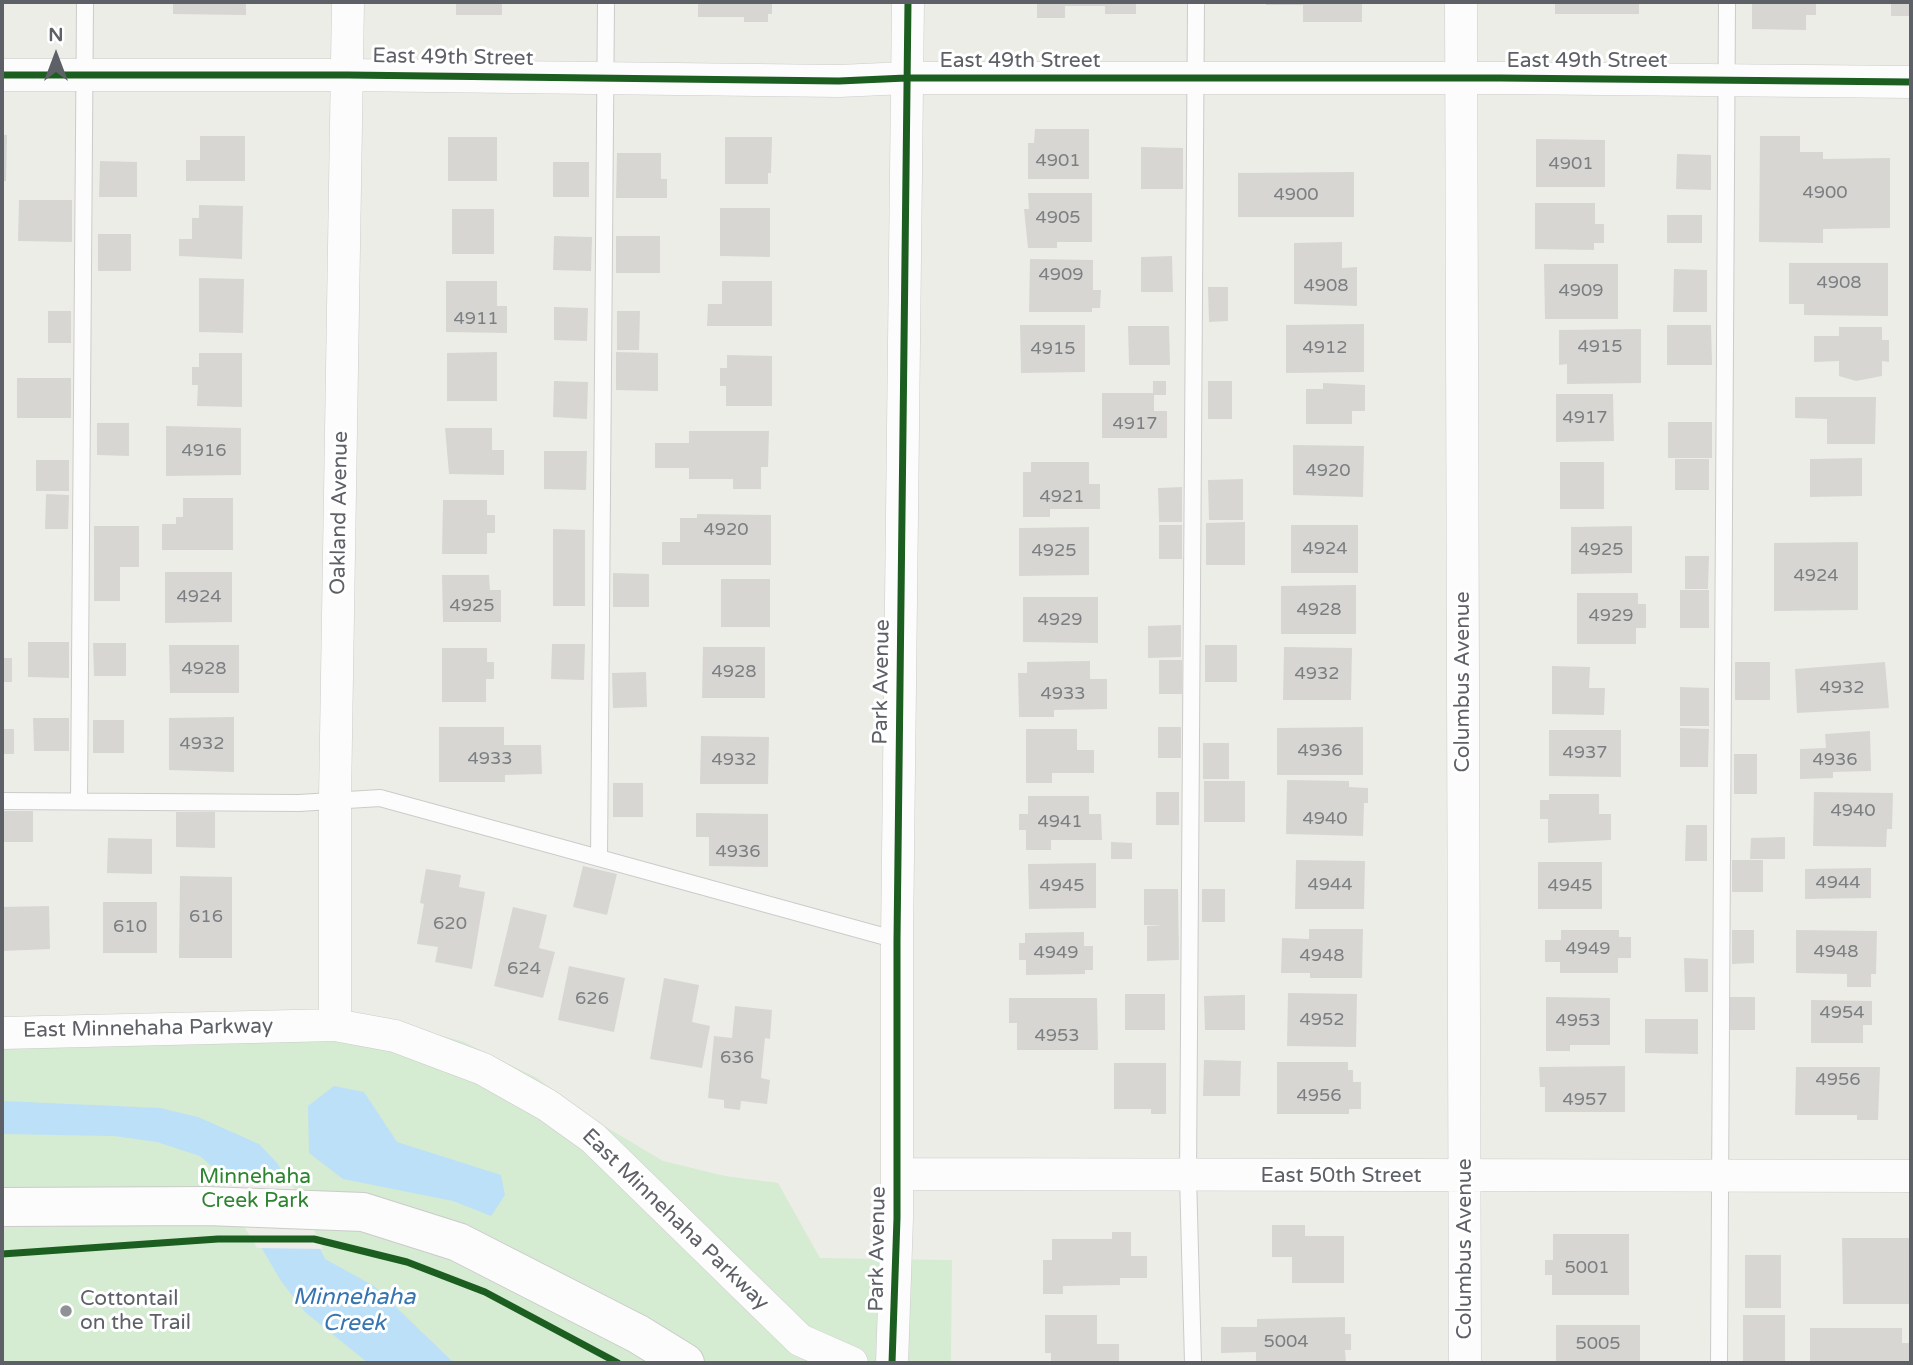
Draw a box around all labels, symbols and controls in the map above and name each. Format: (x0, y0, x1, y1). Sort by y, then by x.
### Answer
north arrow (21, 21, 91, 91)
text: N (48, 24, 64, 46)
street label: East 49th Street (372, 44, 534, 72)
street label: East 49th Street (939, 48, 1101, 74)
street label: East 49th Street (1506, 48, 1668, 74)
house number: 4901 (1035, 150, 1081, 172)
house number: 4901 (1548, 153, 1594, 175)
house number: 4900 (1802, 182, 1848, 204)
house number: 4900 (1273, 184, 1319, 206)
house number: 4905 (1035, 207, 1081, 229)
house number: 4909 (1038, 264, 1084, 286)
house number: 4908 (1816, 272, 1862, 294)
house number: 4908 (1303, 275, 1349, 297)
house number: 4909 (1558, 280, 1604, 302)
house number: 4911 (453, 308, 499, 330)
house number: 4915 (1577, 336, 1623, 358)
house number: 4912 (1302, 337, 1348, 359)
house number: 4915 (1030, 338, 1076, 360)
house number: 4917 (1562, 407, 1608, 429)
house number: 4917 (1112, 413, 1158, 435)
street label: Oakland Avenue (326, 431, 354, 595)
house number: 4916 (181, 440, 227, 462)
house number: 4920 (1305, 460, 1351, 482)
house number: 4921 (1039, 486, 1085, 508)
house number: 4920 (703, 519, 749, 541)
house number: 4924 (1302, 538, 1348, 560)
house number: 4925 (1578, 539, 1624, 561)
house number: 4925 (1031, 540, 1077, 562)
house number: 4924 (1793, 565, 1839, 587)
house number: 4924 (176, 586, 222, 608)
street label: Columbus Avenue (1450, 591, 1476, 773)
house number: 4925 (449, 595, 495, 617)
house number: 4928 (1296, 599, 1342, 621)
house number: 4929 (1588, 605, 1634, 627)
house number: 4929 (1037, 609, 1083, 631)
street label: Park Avenue (868, 619, 896, 745)
house number: 4928 (181, 658, 227, 680)
house number: 4928 (711, 661, 757, 683)
house number: 4932 (1294, 663, 1340, 685)
house number: 4932 (1819, 677, 1865, 699)
house number: 4933 (1040, 683, 1086, 705)
house number: 4932 (179, 733, 225, 755)
house number: 4936 (1297, 740, 1343, 762)
house number: 4937 (1562, 742, 1608, 764)
house number: 4933 (467, 748, 513, 770)
house number: 4932 (711, 749, 757, 771)
house number: 4936 (1812, 749, 1858, 771)
house number: 4940 (1830, 800, 1876, 822)
house number: 4940 (1302, 808, 1348, 830)
house number: 4941 (1037, 811, 1083, 833)
house number: 4936 (715, 841, 761, 863)
house number: 4944 (1815, 872, 1861, 894)
house number: 4944 (1307, 874, 1353, 896)
house number: 4945 (1039, 875, 1085, 897)
house number: 4945 (1547, 875, 1593, 897)
house number: 616 (189, 906, 223, 928)
house number: 620 (433, 913, 467, 935)
house number: 610 (113, 916, 147, 938)
house number: 4949 (1565, 938, 1611, 960)
house number: 4948 (1813, 941, 1859, 963)
house number: 4949 (1033, 942, 1079, 964)
house number: 4948 (1299, 945, 1345, 967)
house number: 624 (507, 958, 541, 980)
house number: 626 (575, 988, 609, 1010)
house number: 4954 (1819, 1002, 1865, 1024)
house number: 4952 (1299, 1009, 1345, 1031)
house number: 4953 (1555, 1010, 1601, 1032)
street label: East Minnehaha Parkway (23, 1014, 273, 1044)
house number: 4953 (1034, 1025, 1080, 1047)
house number: 636 (720, 1047, 754, 1069)
house number: 4956 (1815, 1069, 1861, 1091)
house number: 4956 (1296, 1085, 1342, 1107)
house number: 4957 (1562, 1089, 1608, 1111)
street label: East Minnehaha Parkway (576, 1124, 774, 1316)
street label: Columbus Avenue (1452, 1158, 1478, 1340)
street label: East 50th Street (1260, 1163, 1422, 1189)
park label: Minnehaha Creek Park (199, 1164, 311, 1214)
street label: Park Avenue (864, 1186, 892, 1312)
house number: 5001 (1564, 1257, 1610, 1279)
water label: Minnehaha Creek (293, 1284, 415, 1338)
place label: Cottontail on the Trail (80, 1286, 191, 1336)
marker: Cottontail on the Trail (58, 1303, 74, 1319)
house number: 5004 (1263, 1331, 1309, 1353)
house number: 5005 (1575, 1333, 1621, 1355)

